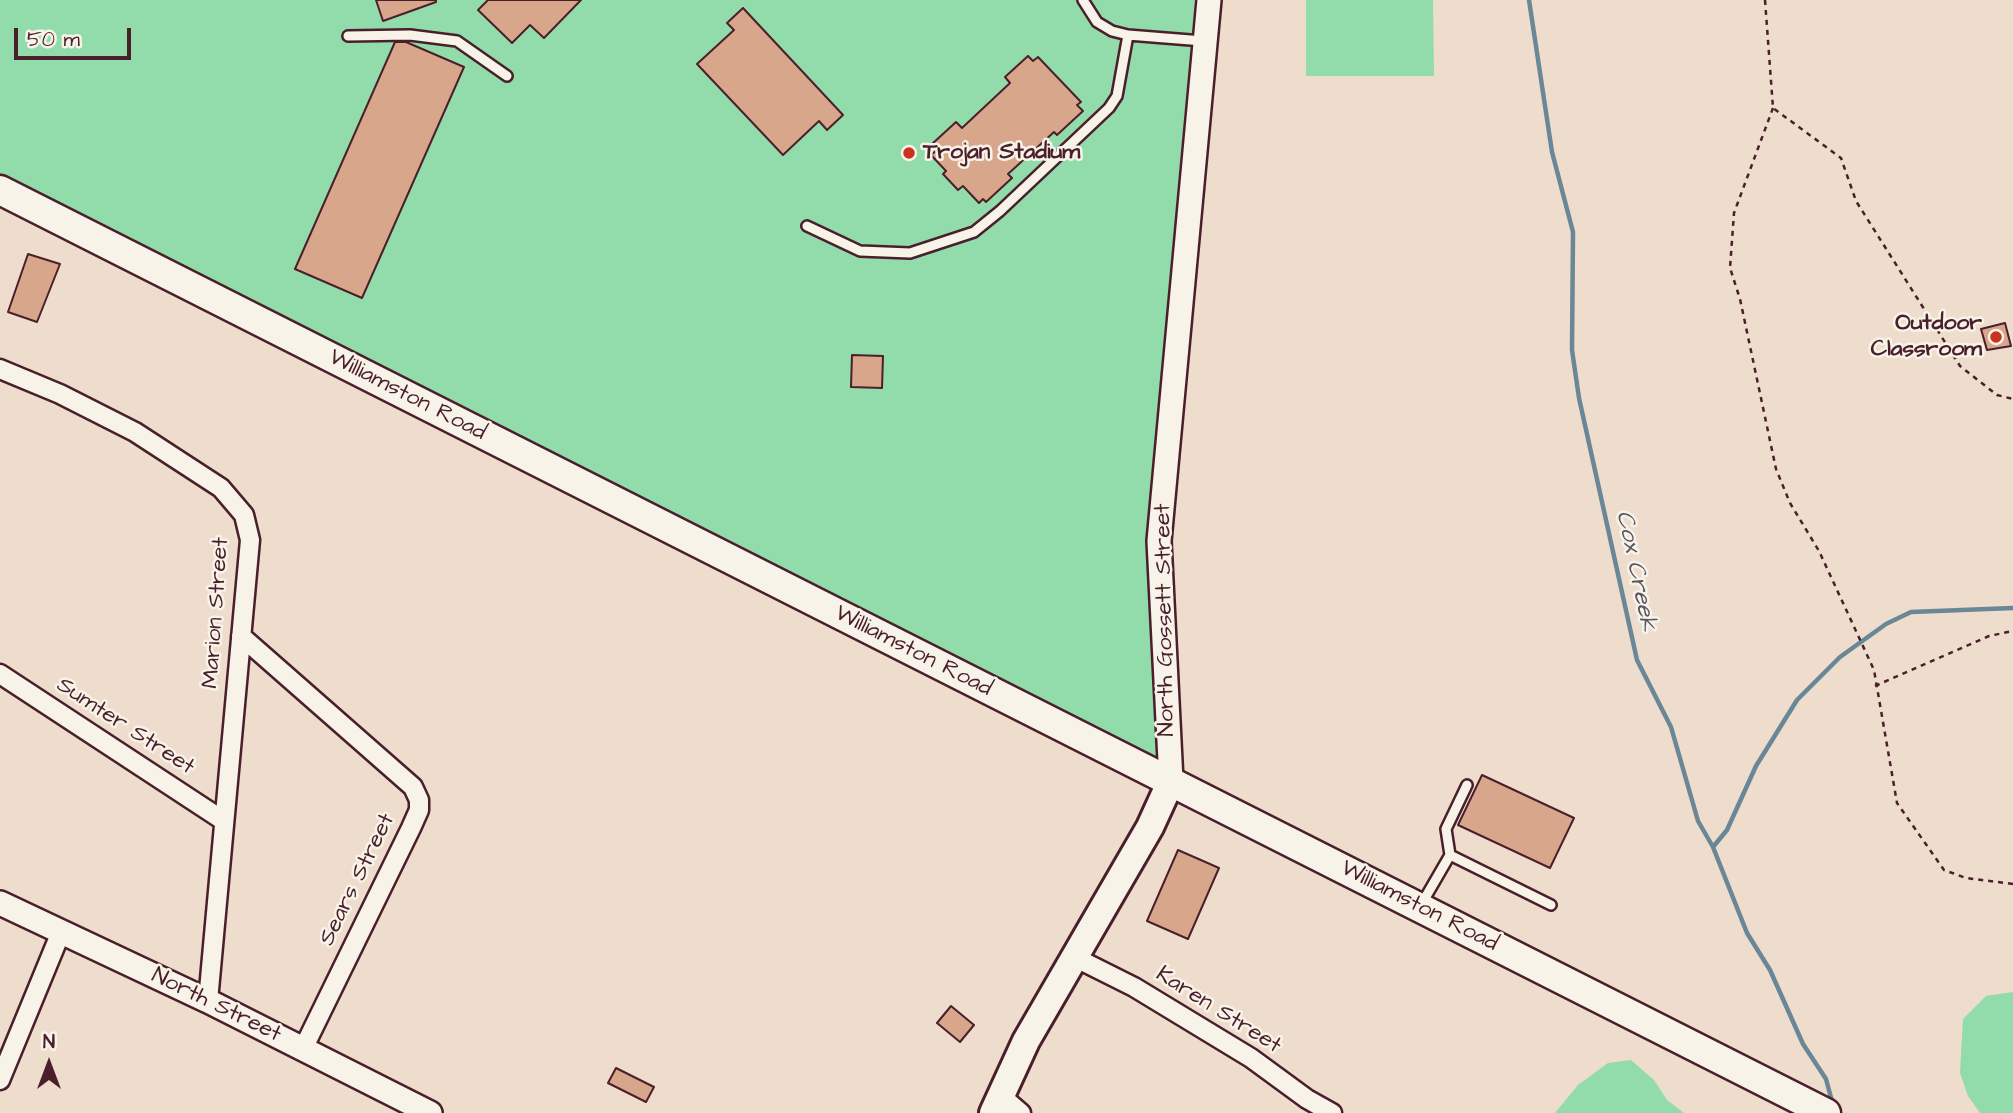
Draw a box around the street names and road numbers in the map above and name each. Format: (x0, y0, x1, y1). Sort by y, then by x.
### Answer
street label: Williamston Road (324, 344, 490, 448)
street label: North Gossett Street (1150, 503, 1182, 737)
street label: Marion Street (198, 536, 236, 690)
street label: Williamston Road (830, 600, 996, 704)
street label: Sumter Street (51, 672, 199, 782)
street label: Sears Street (314, 810, 402, 950)
street label: Williamston Road (1336, 855, 1502, 959)
street label: Karen Street (1150, 962, 1286, 1060)
street label: North Street (147, 963, 285, 1049)

